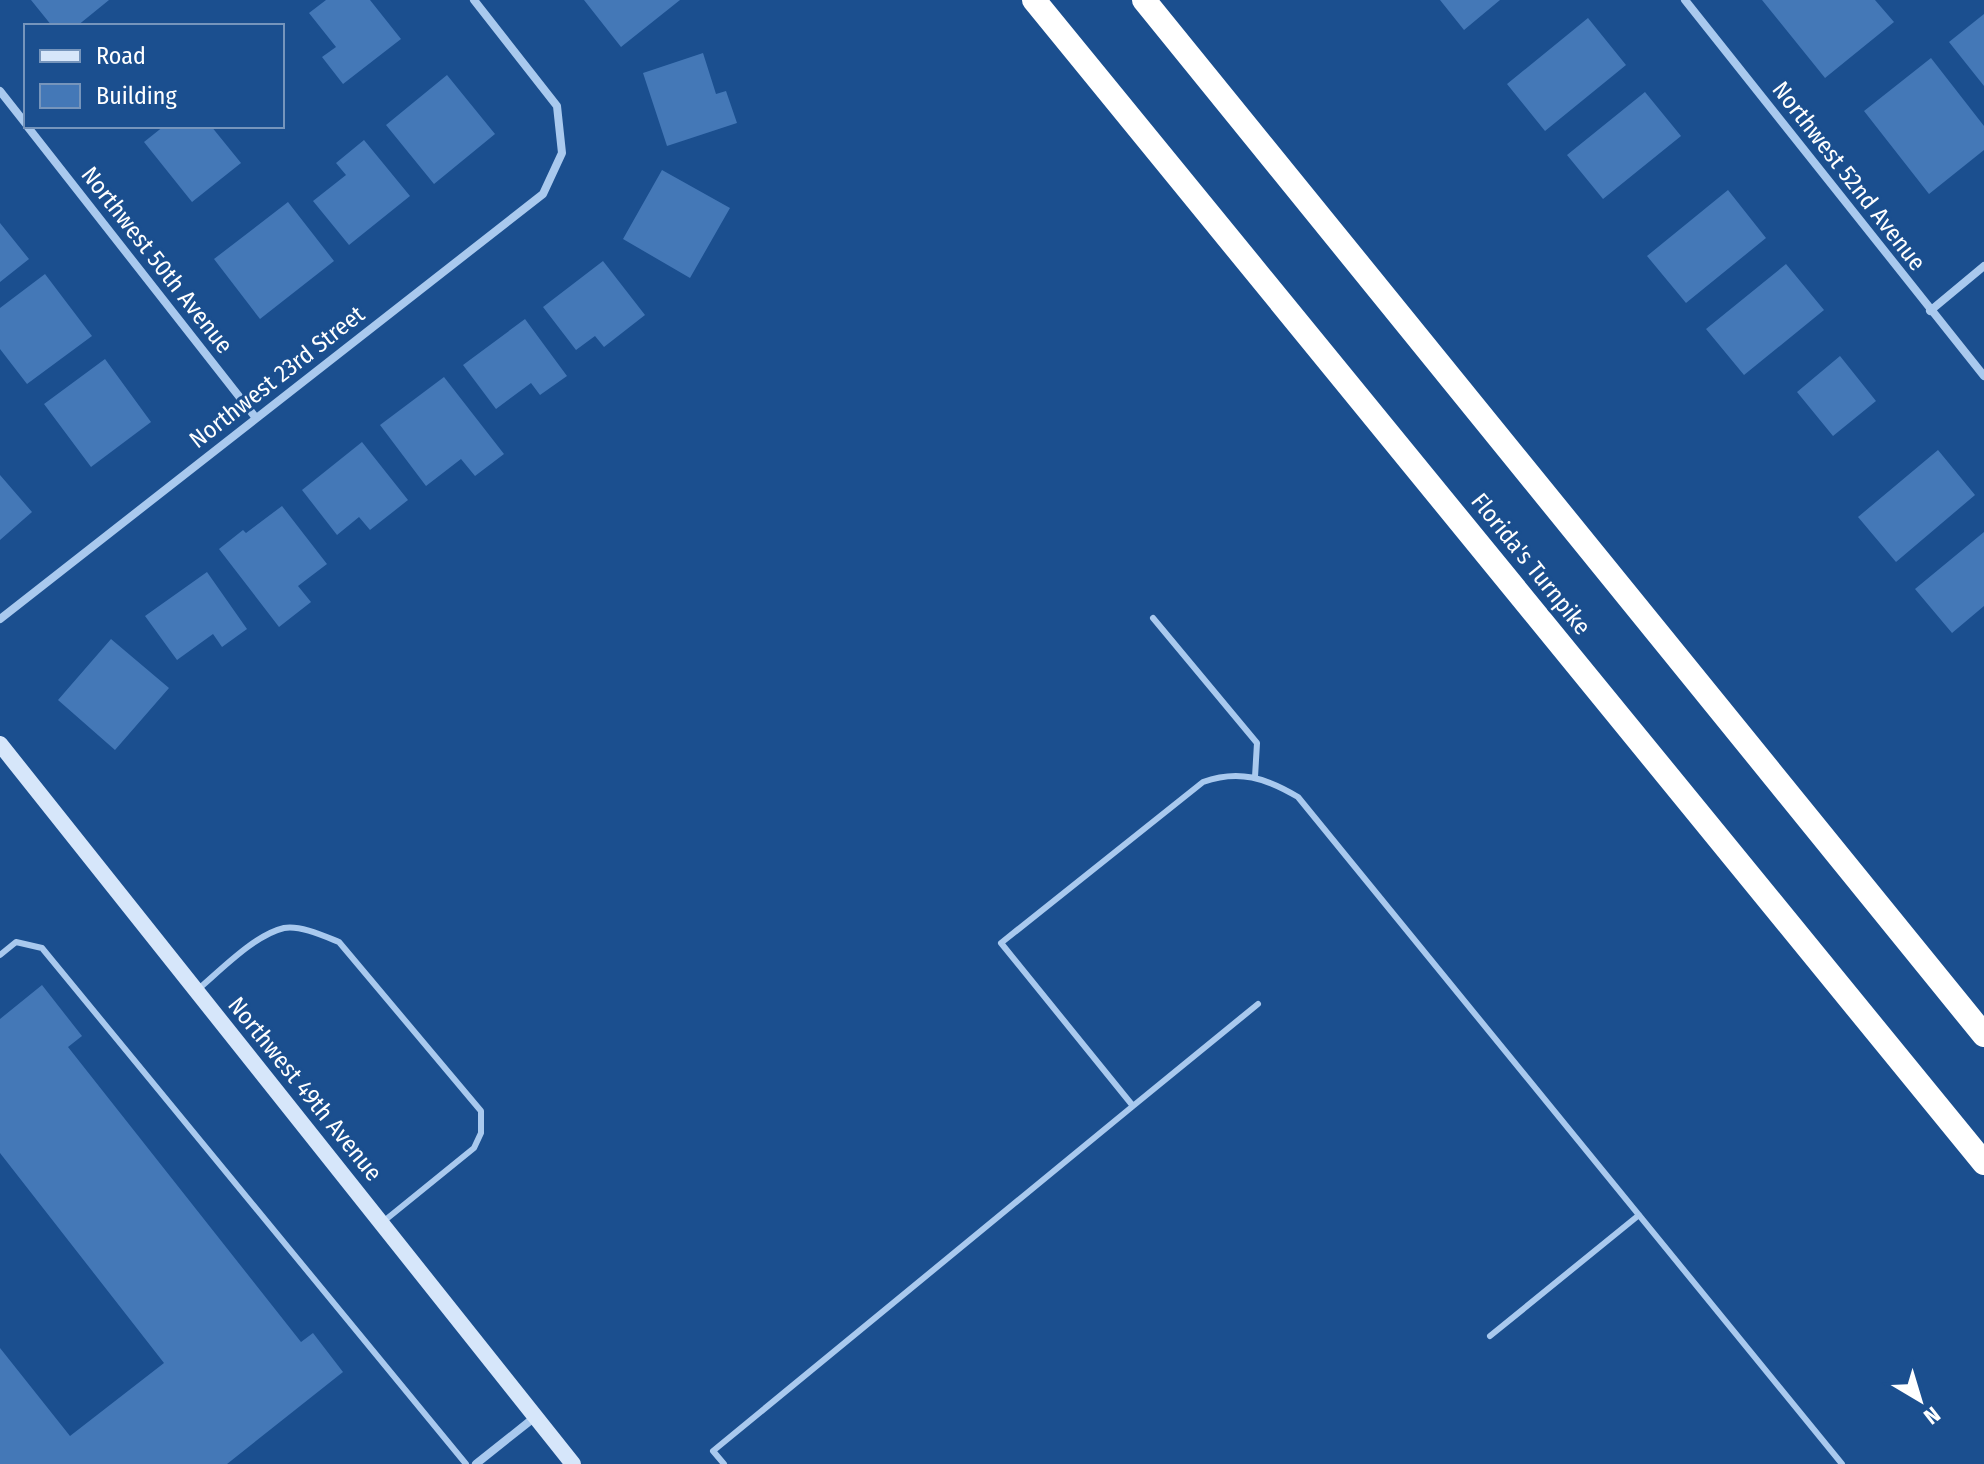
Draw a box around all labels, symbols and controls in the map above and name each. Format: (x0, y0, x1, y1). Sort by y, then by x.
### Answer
legend (24, 24, 284, 128)
text: Road (96, 42, 146, 70)
street label: Northwest 52nd Avenue (1767, 76, 1931, 276)
text: Building (96, 82, 178, 110)
street label: Northwest 50th Avenue (75, 161, 239, 359)
street label: Northwest 23rd Street (184, 300, 370, 454)
street label: Florida's Turnpike (1465, 488, 1597, 640)
street label: Northwest 49th Avenue (222, 991, 388, 1187)
north arrow (1880, 1360, 1960, 1440)
text: N (1918, 1401, 1946, 1430)

